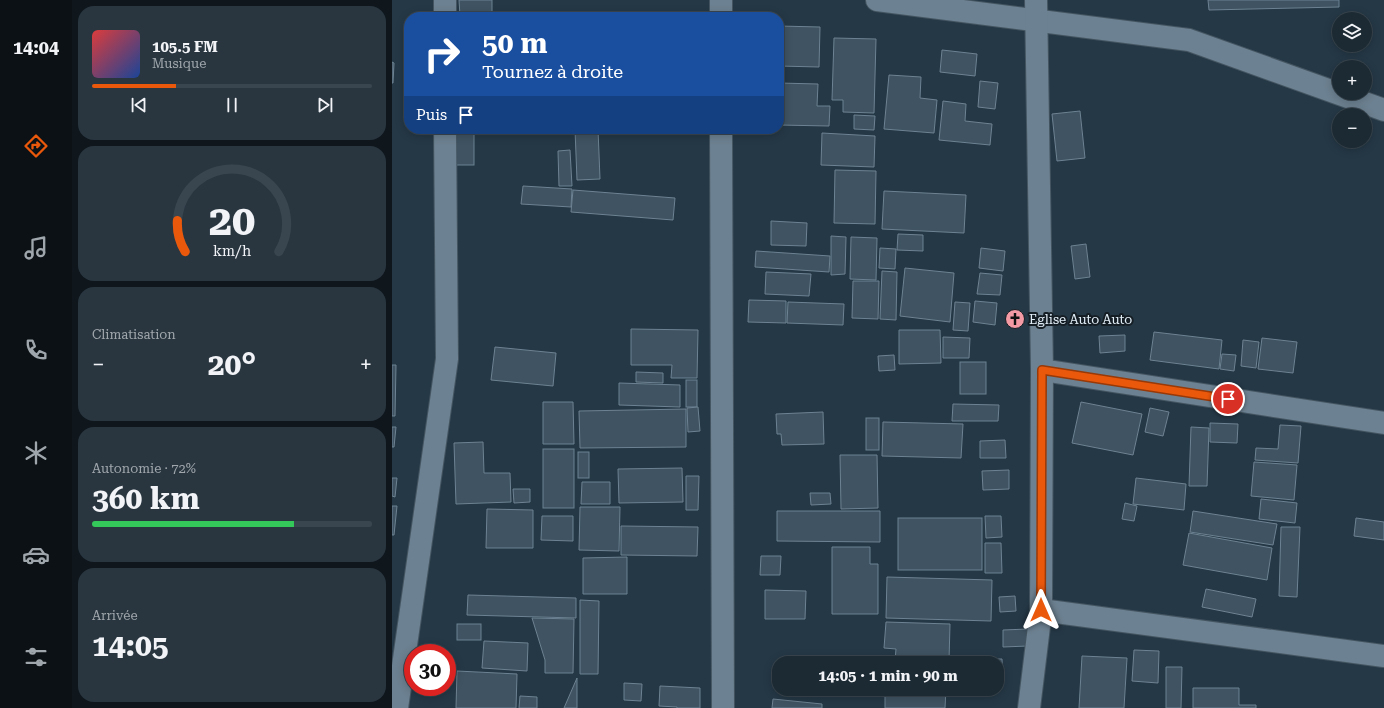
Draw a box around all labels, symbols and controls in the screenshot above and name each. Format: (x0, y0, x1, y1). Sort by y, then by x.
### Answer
map controls (1332, 12, 1372, 148)
button: layers (1332, 12, 1372, 52)
text: 50 m (482, 27, 547, 60)
icon: right (416, 28, 468, 80)
text: 14:04 (13, 37, 59, 58)
text: 105.5 FM (152, 38, 218, 56)
text: Musique (152, 56, 206, 71)
button: + (1332, 60, 1372, 100)
text: Tournez à droite (482, 61, 623, 82)
icon: previous (128, 94, 150, 116)
icon: pause (221, 94, 243, 116)
icon: next (314, 94, 336, 116)
icon: arrive (455, 104, 477, 126)
text: Puis (416, 106, 447, 124)
button: − (1332, 108, 1372, 148)
icon: directions (22, 132, 50, 160)
text: 20 (209, 195, 255, 244)
icon: music (22, 234, 50, 262)
text: km/h (213, 242, 251, 258)
church icon: Eglise Auto Auto (1004, 308, 1026, 330)
place label: Eglise Auto Auto (1029, 312, 1132, 327)
text: Climatisation (92, 327, 176, 342)
icon: phone (22, 336, 50, 364)
text: 20° (208, 347, 256, 382)
text: − (92, 352, 104, 377)
text: + (360, 352, 372, 377)
pin (1211, 382, 1245, 416)
icon: arrive (1217, 388, 1239, 410)
icon: climate (22, 439, 50, 467)
text: Autonomie · 72% (92, 461, 196, 476)
text: 360 km (92, 481, 200, 516)
icon: car (22, 541, 50, 569)
position arrow (1020, 589, 1062, 631)
text: Arrivée (92, 608, 138, 623)
text: 14:05 (92, 628, 169, 663)
icon: filters (22, 643, 50, 671)
speed limit sign: 30 (404, 644, 456, 696)
text: 14:05 · 1 min · 90 m (818, 667, 958, 685)

